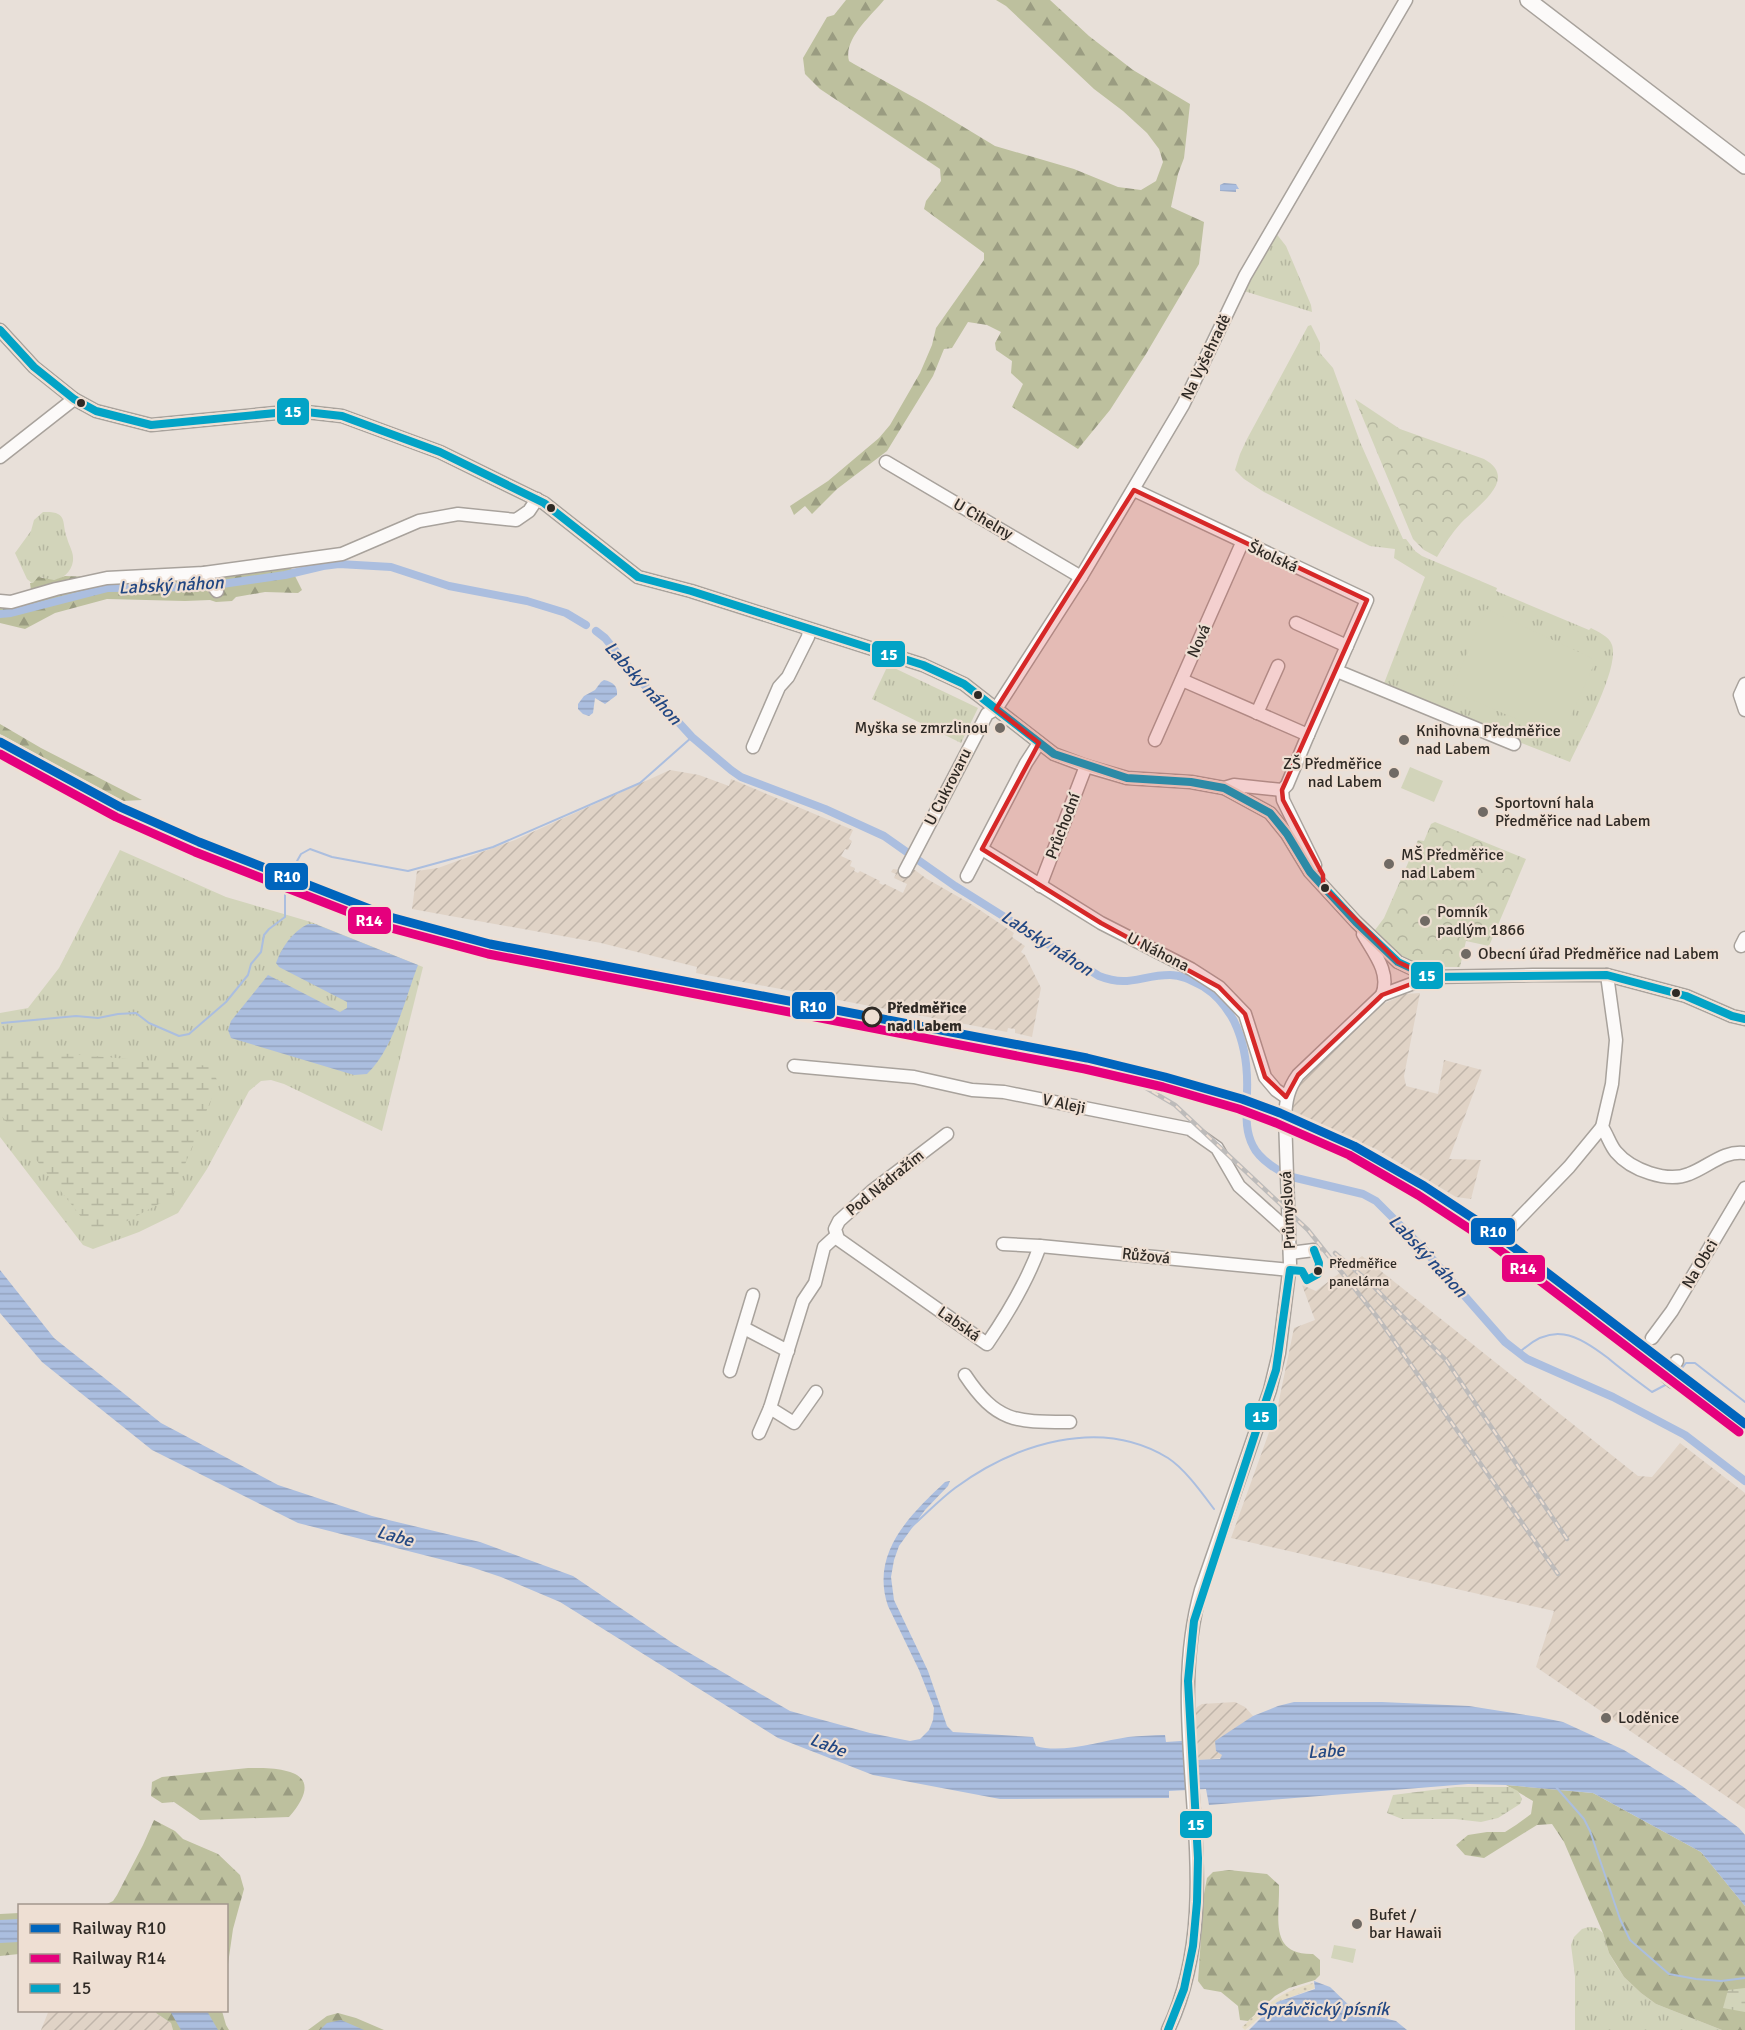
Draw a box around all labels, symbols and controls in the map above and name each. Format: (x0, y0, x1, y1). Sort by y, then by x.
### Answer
street label: Na Vyšehradě (1177, 311, 1235, 403)
unlabelled marker (75, 397, 87, 409)
line badge: 15 (276, 397, 310, 426)
text: 15 (284, 402, 302, 422)
street label: U Cihelny (950, 494, 1017, 544)
unlabelled marker (545, 502, 557, 514)
street label: Školská (1245, 537, 1301, 577)
water label: Labský náhon (118, 571, 225, 599)
street label: Nová (1183, 621, 1215, 661)
water label: Labský náhon (600, 637, 687, 730)
line badge: 15 (871, 640, 906, 668)
text: 15 (880, 645, 898, 665)
unlabelled marker (972, 689, 984, 701)
place label: Myška se zmrzlinou (855, 718, 988, 738)
marker: Myška se zmrzlinou (993, 721, 1007, 735)
place label: Knihovna Předměřice nad Labem (1416, 721, 1561, 759)
marker: Knihovna Předměřice nad Labem (1397, 733, 1411, 747)
street label: U Cukrovaru (920, 745, 976, 829)
place label: ZŠ Předměřice nad Labem (1283, 754, 1382, 792)
marker: ZŠ Předměřice nad Labem (1387, 766, 1401, 780)
street label: Průchodní (1041, 789, 1085, 862)
place label: Sportovní hala Předměřice nad Labem (1495, 793, 1650, 831)
marker: Sportovní hala Předměřice nad Labem (1476, 805, 1490, 819)
place label: MŠ Předměřice nad Labem (1401, 845, 1504, 883)
marker: MŠ Předměřice nad Labem (1382, 857, 1396, 871)
line badge: R10 (264, 862, 309, 891)
text: R10 (273, 867, 301, 887)
unlabelled marker (1319, 882, 1331, 894)
place label: Pomník padlým 1866 (1437, 902, 1525, 940)
water label: Labský náhon (997, 905, 1098, 981)
line badge: R14 (347, 906, 392, 935)
text: R14 (355, 911, 383, 931)
marker: Pomník padlým 1866 (1418, 914, 1432, 928)
street label: U Náhona (1124, 928, 1192, 976)
place label: Obecní úřad Předměřice nad Labem (1478, 944, 1719, 964)
marker: Obecní úřad Předměřice nad Labem (1459, 947, 1473, 961)
line badge: 15 (1410, 961, 1444, 990)
text: 15 (1418, 966, 1436, 986)
unlabelled marker (1670, 987, 1682, 999)
line badge: R10 (791, 991, 836, 1020)
text: R10 (799, 997, 827, 1017)
place label: Předměřice nad Labem (887, 998, 967, 1036)
marker: Předměřice nad Labem (862, 1007, 882, 1027)
street label: V Aleji (1041, 1090, 1087, 1118)
street label: Pod Nádražím (842, 1145, 928, 1221)
street label: Průmyslová (1276, 1170, 1300, 1250)
water label: Labský náhon (1384, 1210, 1473, 1303)
line badge: R10 (1470, 1217, 1516, 1246)
text: R10 (1479, 1222, 1507, 1242)
street label: Na Obci (1678, 1236, 1722, 1292)
street label: Růžová (1121, 1244, 1171, 1268)
line badge: R14 (1501, 1254, 1546, 1283)
place label: Předměřice panelárna (1329, 1255, 1397, 1290)
text: R14 (1509, 1259, 1537, 1279)
marker: Předměřice panelárna (1312, 1265, 1324, 1277)
street label: Labská (934, 1302, 984, 1346)
line badge: 15 (1244, 1402, 1278, 1431)
text: 15 (1252, 1407, 1270, 1427)
water label: Labe (374, 1520, 417, 1552)
place label: Loděnice (1618, 1708, 1679, 1728)
marker: Loděnice (1599, 1711, 1613, 1725)
water label: Labe (807, 1728, 850, 1762)
water label: Labe (1307, 1739, 1346, 1763)
line badge: 15 (1179, 1810, 1213, 1839)
text: 15 (1187, 1815, 1205, 1835)
legend (18, 1904, 228, 2012)
place label: Bufet / bar Hawaii (1369, 1905, 1442, 1943)
text: Railway R10 (72, 1917, 166, 1939)
marker: Bufet / bar Hawaii (1350, 1917, 1364, 1931)
text: Railway R14 (72, 1947, 166, 1969)
text: 15 (72, 1977, 91, 1999)
water label: Správčický písník (1257, 1998, 1391, 2020)

